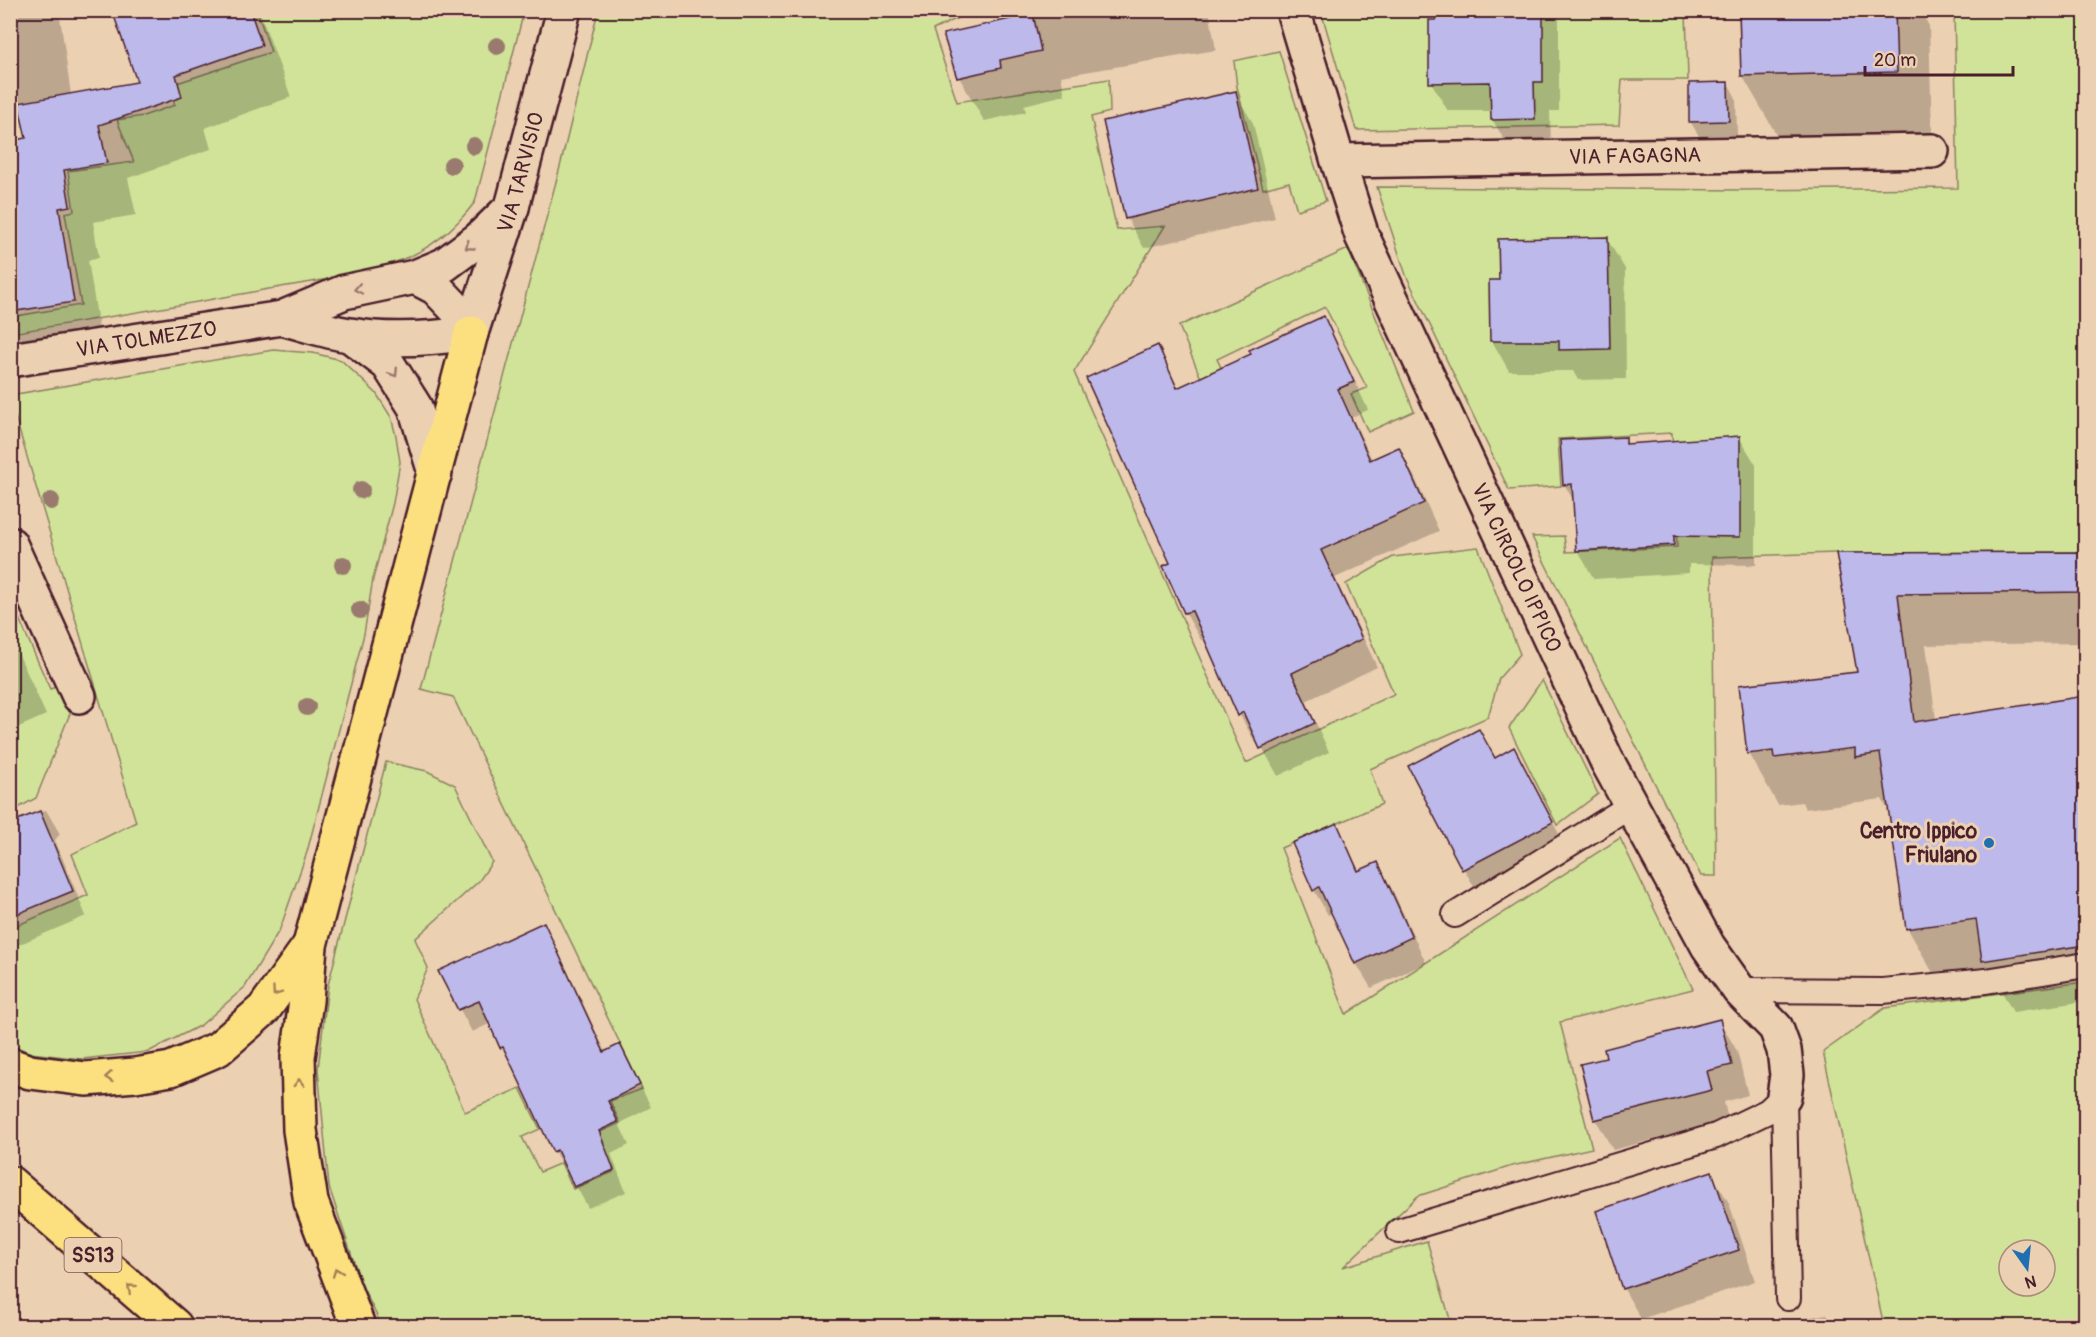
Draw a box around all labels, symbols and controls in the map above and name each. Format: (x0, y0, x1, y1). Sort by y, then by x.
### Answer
scale bar (1865, 39, 2014, 77)
text: 20 m (1874, 49, 1916, 72)
street label: VIA TARVISIO (491, 109, 550, 236)
street label: VIA FAGAGNA (1569, 141, 1701, 171)
one-way arrow (465, 239, 476, 250)
one-way arrow (353, 282, 363, 295)
street label: VIA TOLMEZZO (74, 315, 218, 363)
one-way arrow (386, 367, 398, 377)
street label: VIA CIRCOLO IPPICO (1466, 478, 1568, 656)
place label: Centro Ippico Friulano (1860, 818, 1978, 869)
marker: Centro Ippico Friulano (1982, 836, 1996, 850)
one-way arrow (272, 986, 283, 997)
one-way arrow (105, 1070, 114, 1083)
one-way arrow (292, 1078, 305, 1087)
road number: SS13 (64, 1238, 122, 1272)
north arrow (1997, 1238, 2057, 1298)
one-way arrow (332, 1267, 344, 1278)
text: N (2023, 1270, 2038, 1293)
one-way arrow (127, 1284, 137, 1295)

